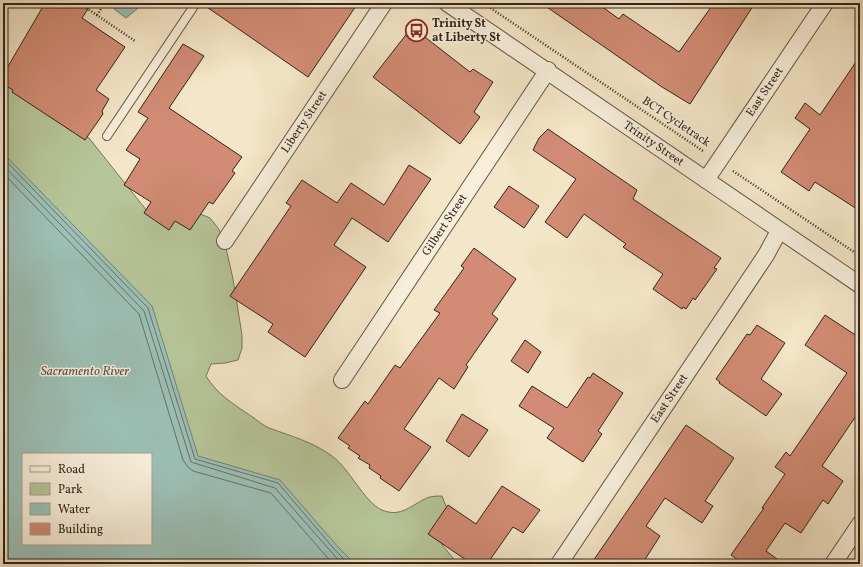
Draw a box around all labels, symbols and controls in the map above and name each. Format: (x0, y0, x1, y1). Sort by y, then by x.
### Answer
place label: Trinity St at Liberty St (432, 16, 501, 46)
bus stop icon: Trinity St at Liberty St (403, 18, 429, 44)
street label: East Street (743, 64, 788, 120)
street label: Liberty Street (278, 88, 331, 156)
street label: BCT Cycletrack (639, 93, 714, 151)
street label: Trinity Street (620, 118, 687, 170)
street label: Gilbert Street (419, 191, 471, 259)
water label: Sacramento River (41, 363, 129, 381)
street label: East Street (647, 371, 692, 427)
legend (22, 453, 152, 545)
text: Road (58, 462, 85, 478)
text: Park (58, 482, 83, 498)
text: Water (58, 502, 90, 518)
text: Building (58, 522, 103, 538)

